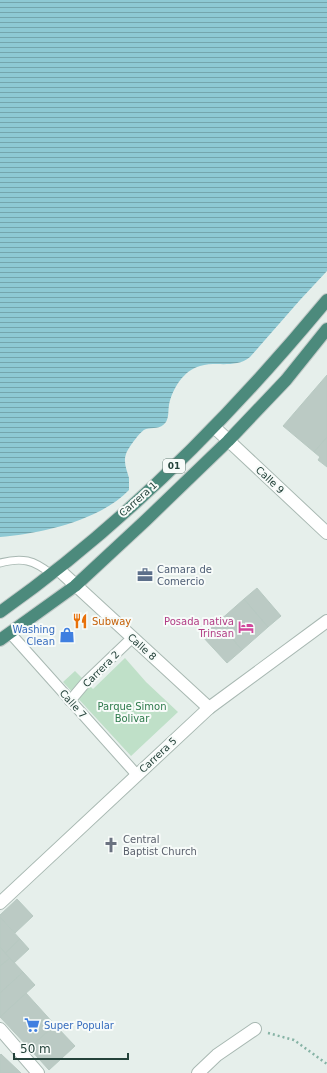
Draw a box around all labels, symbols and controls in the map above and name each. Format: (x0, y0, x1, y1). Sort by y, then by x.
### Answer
road number: 01 (163, 459, 185, 473)
street label: Calle 9 (254, 464, 286, 496)
street label: Carrera 1 (117, 479, 159, 519)
place label: Camara de Comercio (157, 564, 212, 587)
office icon: Camara de Comercio (136, 566, 154, 584)
restaurant icon: Subway (71, 612, 89, 630)
place label: Subway (92, 616, 131, 627)
place label: Posada nativa Trinsan (164, 616, 234, 639)
hotel icon: Posada nativa Trinsan (237, 618, 255, 636)
place label: Washing Clean (13, 624, 55, 647)
shop icon: Washing Clean (58, 626, 76, 644)
street label: Calle 8 (126, 631, 158, 663)
street label: Carrera 2 (81, 649, 121, 689)
street label: Calle 7 (57, 688, 89, 720)
park label: Parque Simon Bolivar (98, 701, 166, 724)
street label: Carrera 5 (137, 735, 179, 775)
place label: Central Baptist Church (123, 834, 197, 857)
church icon: Central Baptist Church (102, 836, 120, 854)
supermarket icon: Super Popular (23, 1016, 41, 1034)
place label: Super Popular (44, 1020, 115, 1031)
scale bar (14, 1035, 128, 1061)
text: 50 m (20, 1042, 51, 1056)

